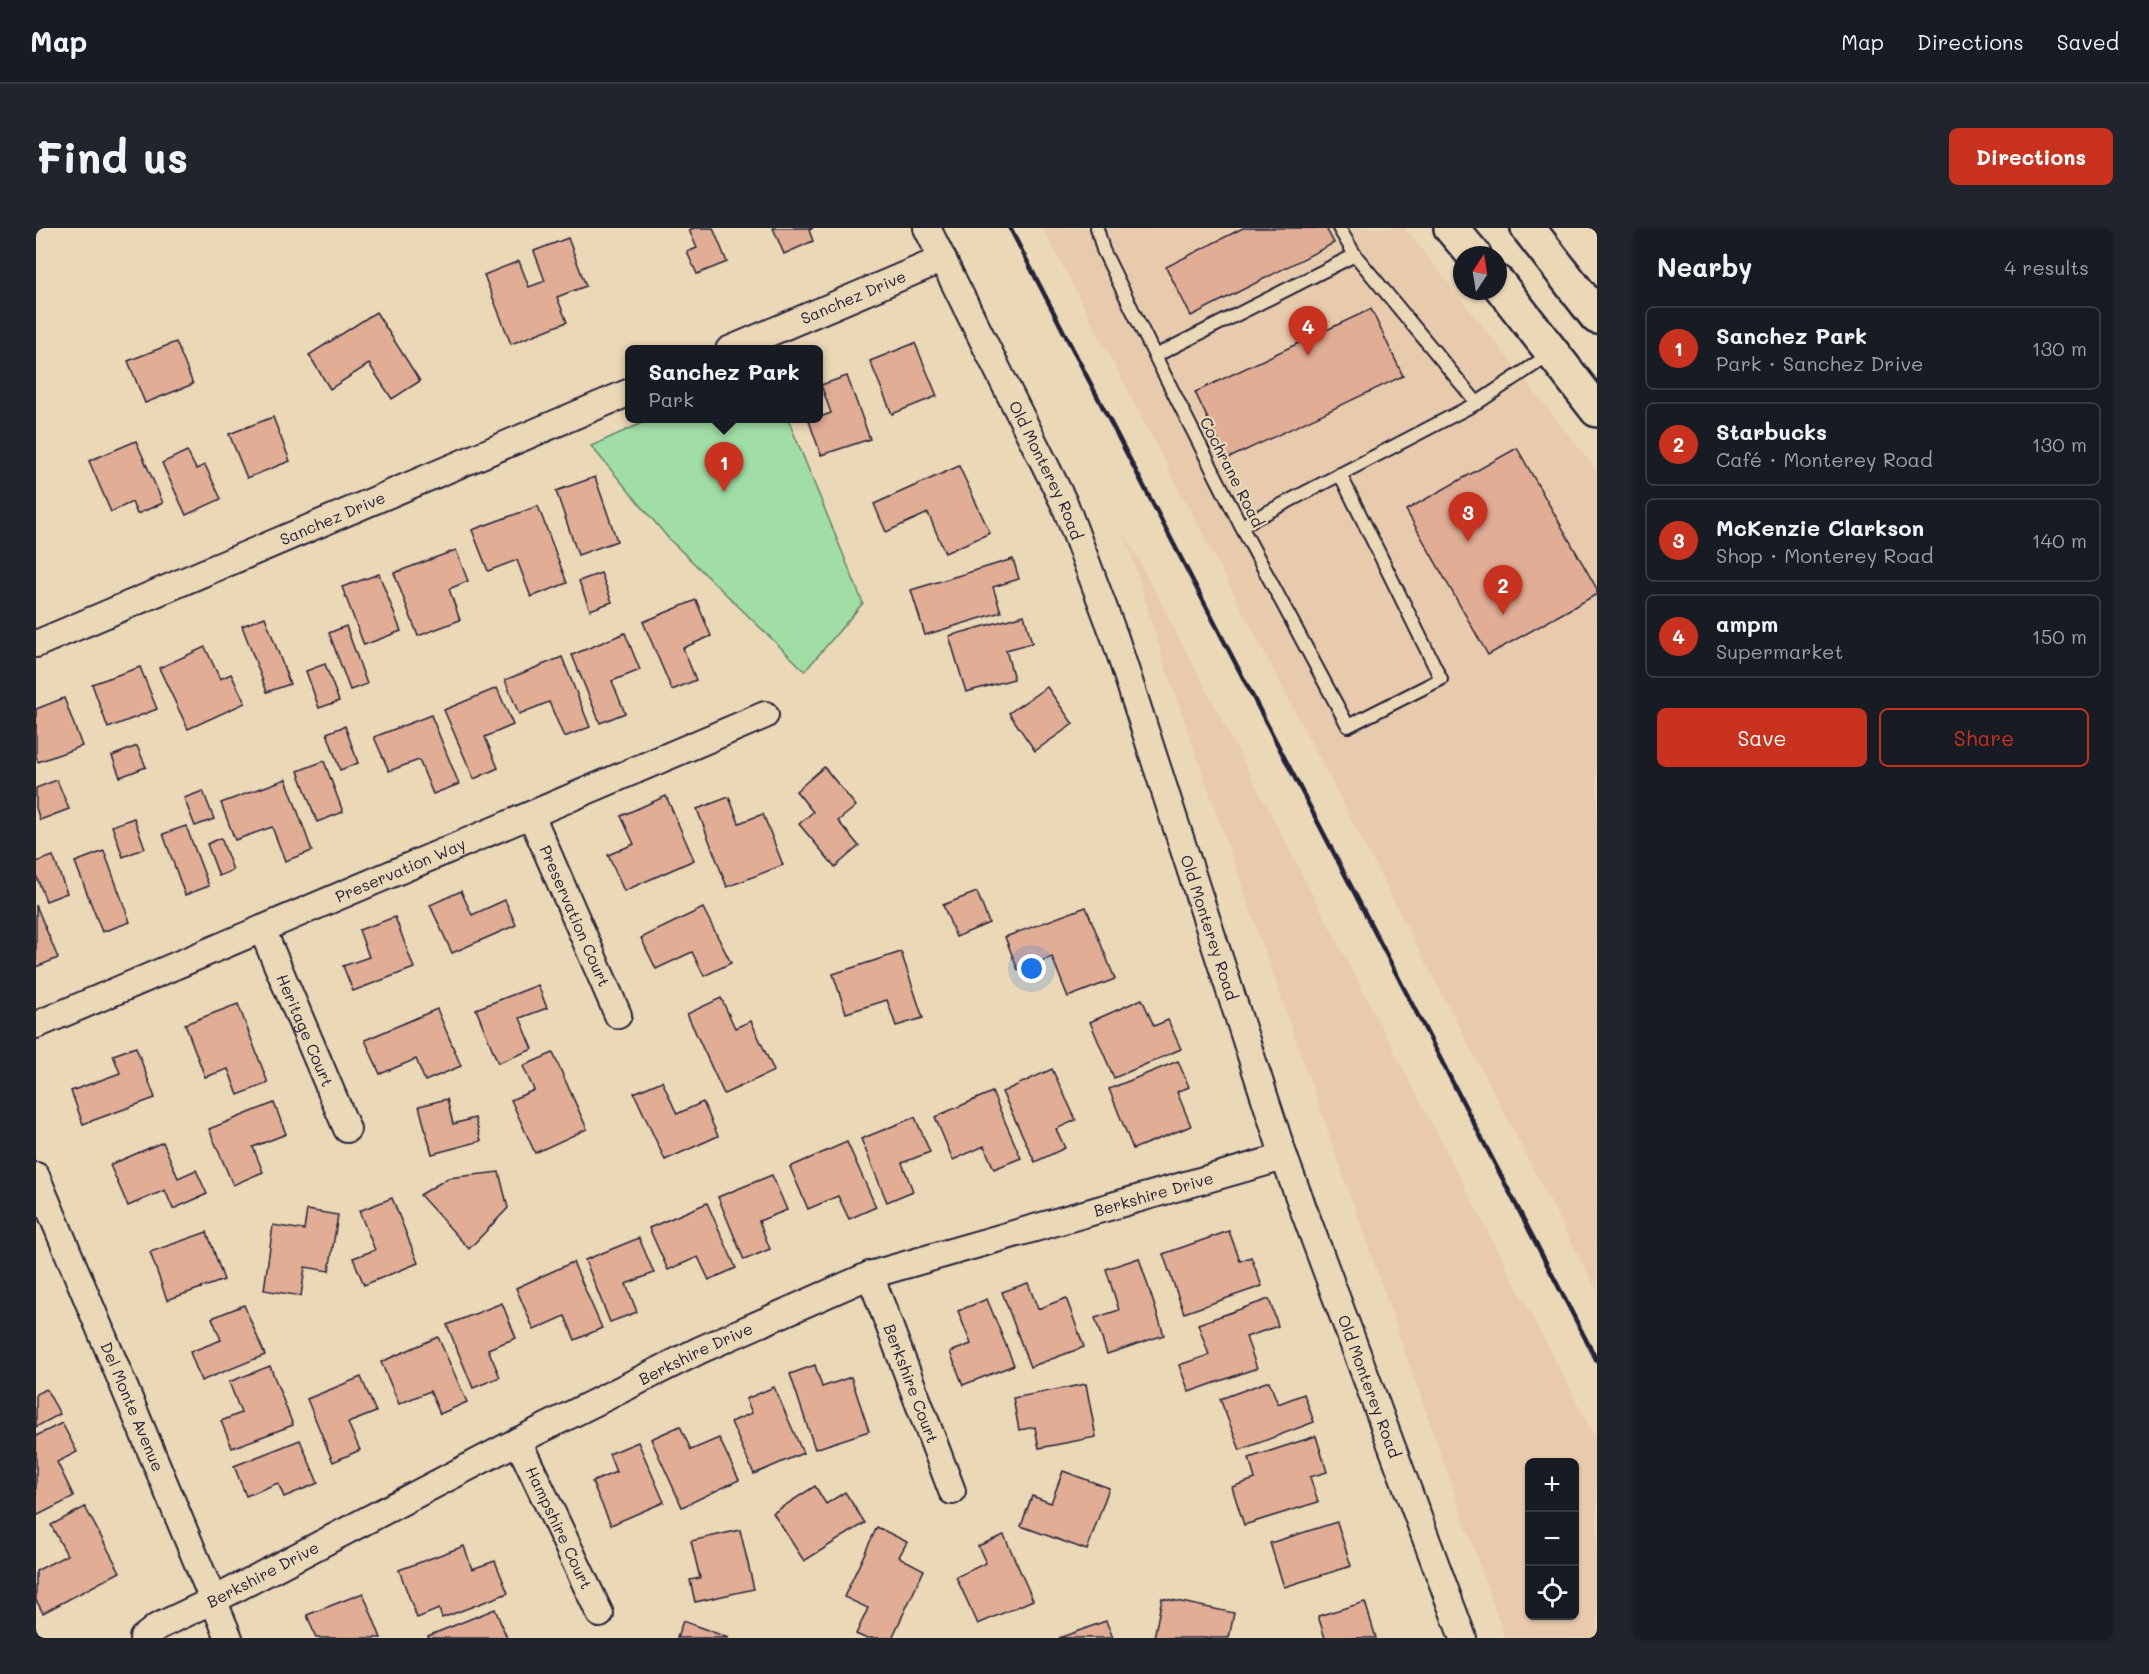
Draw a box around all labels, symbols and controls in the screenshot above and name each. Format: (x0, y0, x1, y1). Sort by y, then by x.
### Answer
text: Map (30, 23, 87, 59)
text: Map (1841, 28, 1884, 55)
text: Directions (1917, 28, 2024, 55)
text: Saved (2057, 28, 2119, 55)
button: Directions (1949, 128, 2113, 185)
text: Find us (36, 129, 188, 184)
north arrow (1453, 246, 1507, 300)
text: Nearby (1657, 250, 1752, 284)
text: 4 results (2004, 254, 2089, 280)
street label: Sanchez Drive (797, 265, 909, 328)
pin: 4 (1288, 306, 1328, 356)
text: Sanchez Park (1716, 321, 1867, 350)
text: 1 (1674, 335, 1683, 361)
text: 130 m (2032, 335, 2087, 361)
popup (625, 345, 823, 423)
text: Park · Sanchez Drive (1716, 350, 1923, 376)
text: Sanchez Park (648, 357, 800, 386)
text: Park (648, 386, 694, 412)
street label: Old Monterey Road (1005, 397, 1088, 542)
street label: Cochrane Road (1196, 413, 1269, 530)
text: Starbucks (1716, 417, 1827, 446)
text: 2 (1673, 431, 1684, 457)
text: 130 m (2032, 431, 2087, 457)
pin: 1 (704, 442, 744, 492)
text: Café · Monterey Road (1716, 446, 1933, 472)
street label: Sanchez Drive (276, 486, 388, 549)
pin: 3 (1448, 492, 1488, 542)
text: McKenzie Clarkson (1716, 513, 1924, 542)
text: 3 (1673, 527, 1685, 553)
text: 140 m (2032, 527, 2087, 553)
text: Shop · Monterey Road (1716, 542, 1933, 568)
pin: 2 (1484, 566, 1522, 615)
text: ampm (1716, 609, 1778, 638)
text: 4 (1672, 623, 1685, 649)
text: 150 m (2032, 623, 2087, 649)
text: Supermarket (1716, 638, 1843, 664)
button: Save (1657, 708, 1867, 767)
button: Share (1879, 708, 2089, 767)
street label: Preservation Way (332, 833, 469, 907)
street label: Preservation Court (535, 842, 615, 990)
street label: Old Monterey Road (1176, 852, 1243, 1003)
your location (1017, 954, 1046, 983)
street label: Heritage Court (272, 971, 339, 1090)
street label: Berkshire Drive (1091, 1167, 1216, 1221)
street label: Old Monterey Road (1334, 1311, 1406, 1461)
street label: Berkshire Drive (635, 1317, 756, 1389)
street label: Berkshire Court (879, 1321, 944, 1446)
street label: Del Monte Avenue (96, 1338, 169, 1475)
map controls (1525, 1458, 1579, 1620)
button: + (1525, 1458, 1579, 1512)
street label: Hampshire Court (521, 1463, 598, 1592)
button: − (1525, 1512, 1579, 1566)
street label: Berkshire Drive (203, 1536, 322, 1612)
button: locate (1525, 1566, 1579, 1620)

